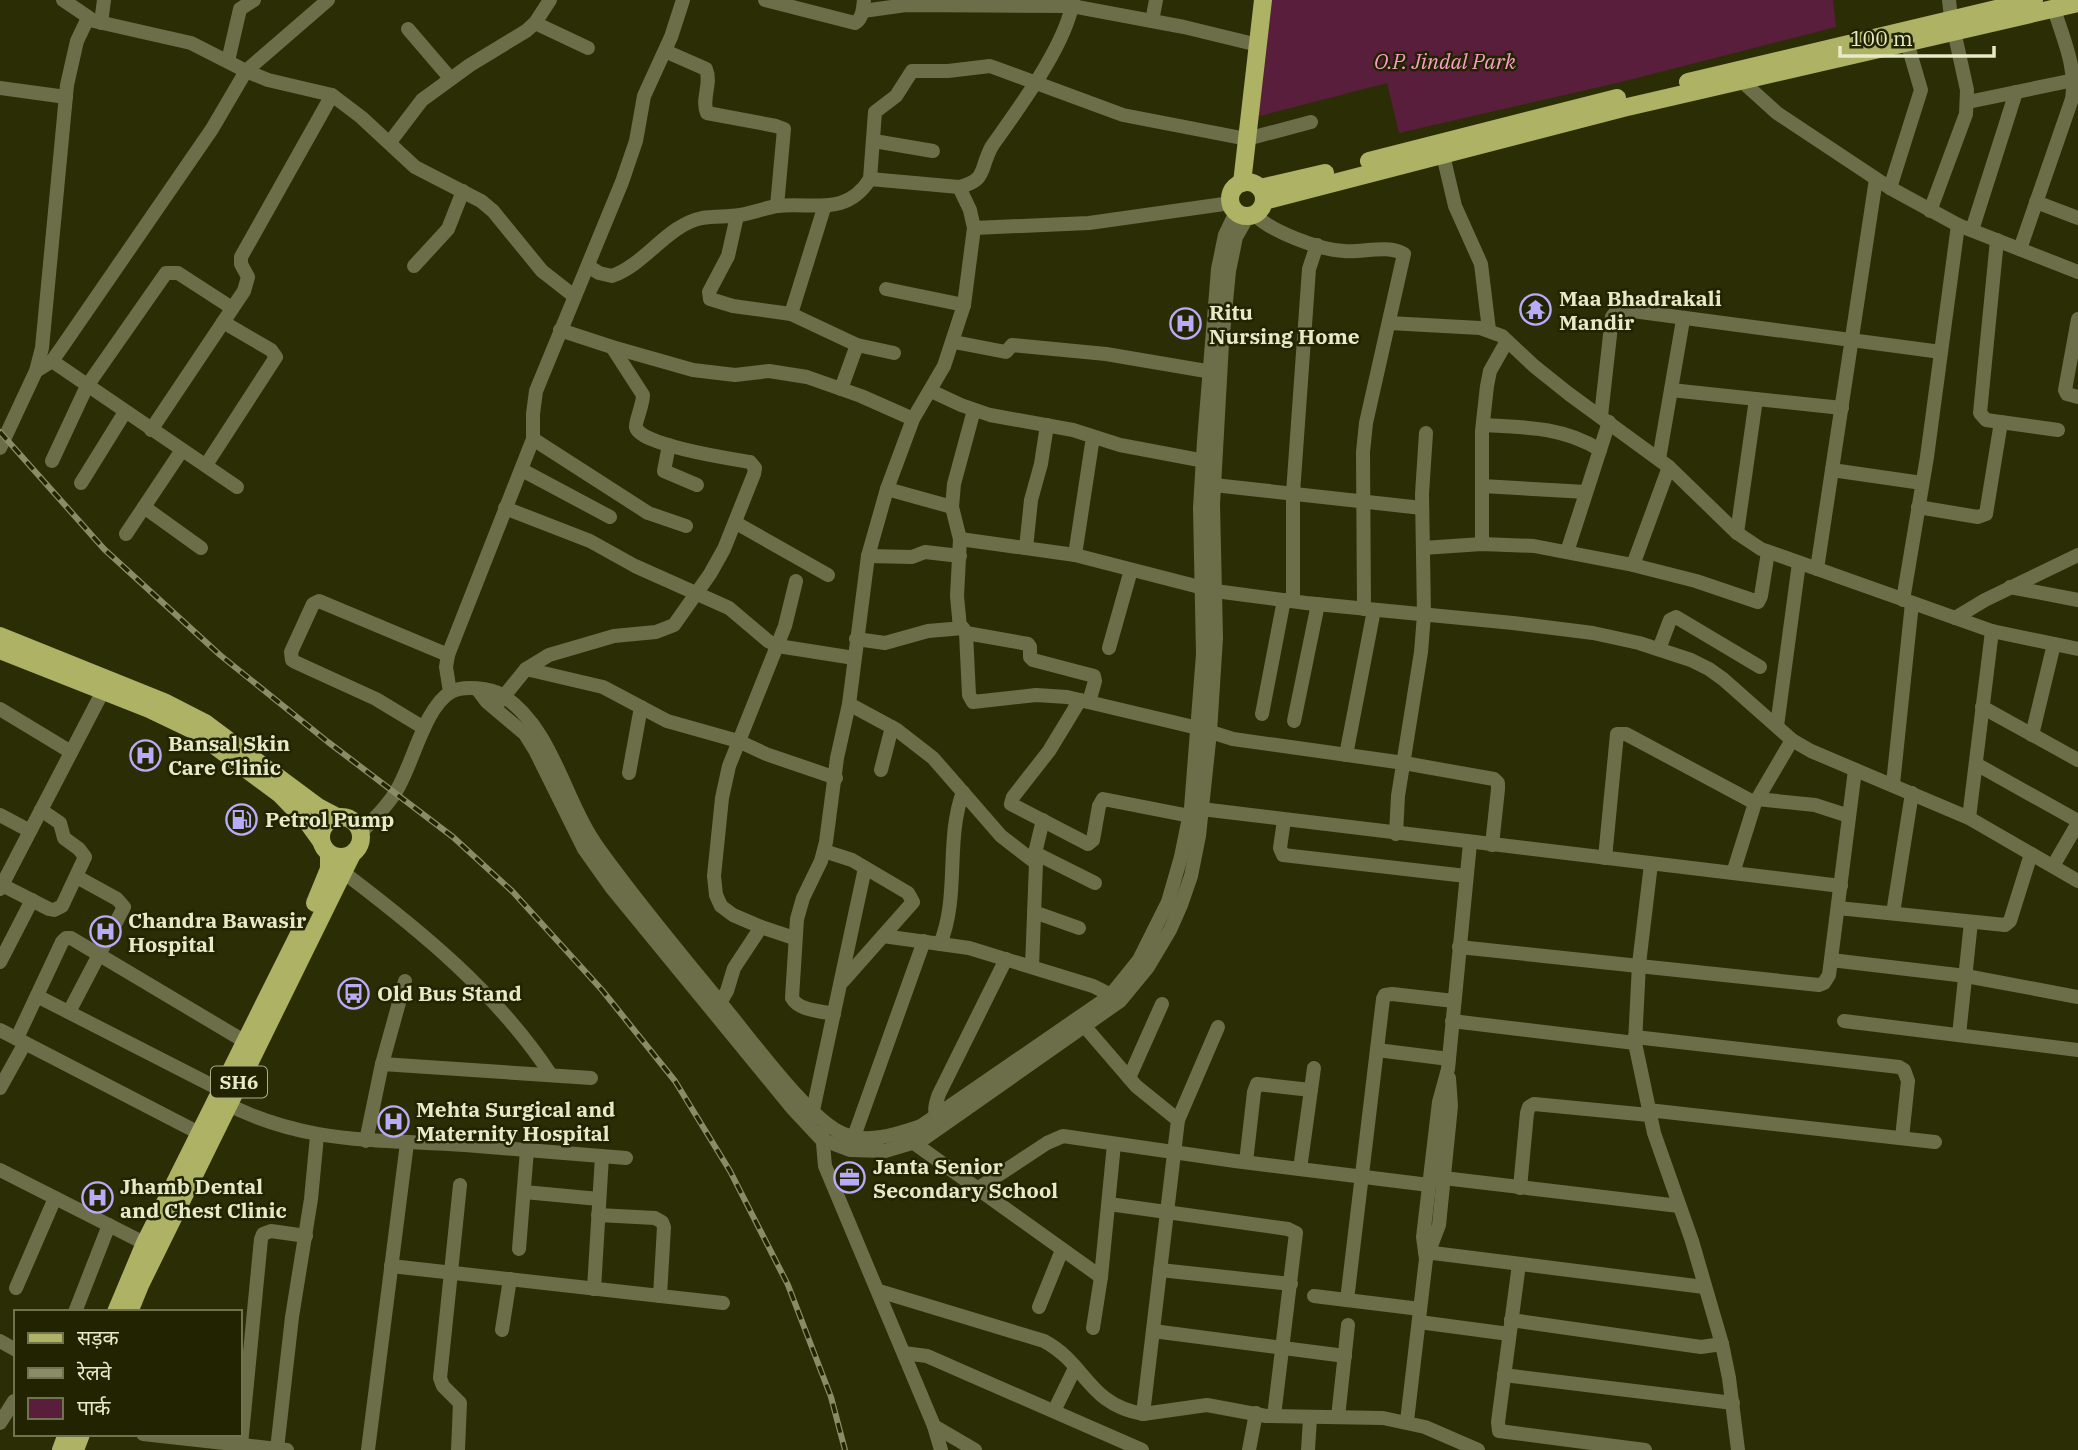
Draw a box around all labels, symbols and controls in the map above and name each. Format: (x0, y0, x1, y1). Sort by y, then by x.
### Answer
scale bar (1840, 14, 1994, 58)
text: 100 m (1850, 24, 1913, 52)
park label: O.P. Jindal Park (1374, 47, 1517, 75)
place label: Maa Bhadrakali Mandir (1559, 284, 1722, 336)
temple icon: Maa Bhadrakali Mandir (1519, 293, 1553, 327)
place label: Ritu Nursing Home (1209, 298, 1360, 350)
hospital icon: Ritu Nursing Home (1169, 307, 1203, 341)
place label: Bansal Skin Care Clinic (168, 729, 290, 781)
hospital icon: Bansal Skin Care Clinic (128, 738, 162, 772)
fuel station icon: Petrol Pump (225, 802, 259, 836)
place label: Petrol Pump (265, 805, 394, 833)
place label: Chandra Bawasir Hospital (128, 906, 307, 958)
hospital icon: Chandra Bawasir Hospital (88, 915, 122, 949)
bus stop icon: Old Bus Stand (337, 976, 371, 1010)
place label: Old Bus Stand (377, 979, 522, 1007)
road number: SH6 (211, 1066, 267, 1098)
place label: Mehta Surgical and Maternity Hospital (416, 1095, 615, 1147)
hospital icon: Mehta Surgical and Maternity Hospital (376, 1104, 410, 1138)
place label: Janta Senior Secondary School (873, 1152, 1058, 1204)
office icon: Janta Senior Secondary School (833, 1161, 867, 1195)
place label: Jhamb Dental and Chest Clinic (120, 1172, 287, 1224)
hospital icon: Jhamb Dental and Chest Clinic (80, 1181, 114, 1215)
legend (14, 1310, 242, 1436)
text: सड़क (77, 1323, 119, 1351)
text: रेलवे (76, 1358, 112, 1386)
text: पार्क (77, 1393, 111, 1421)

